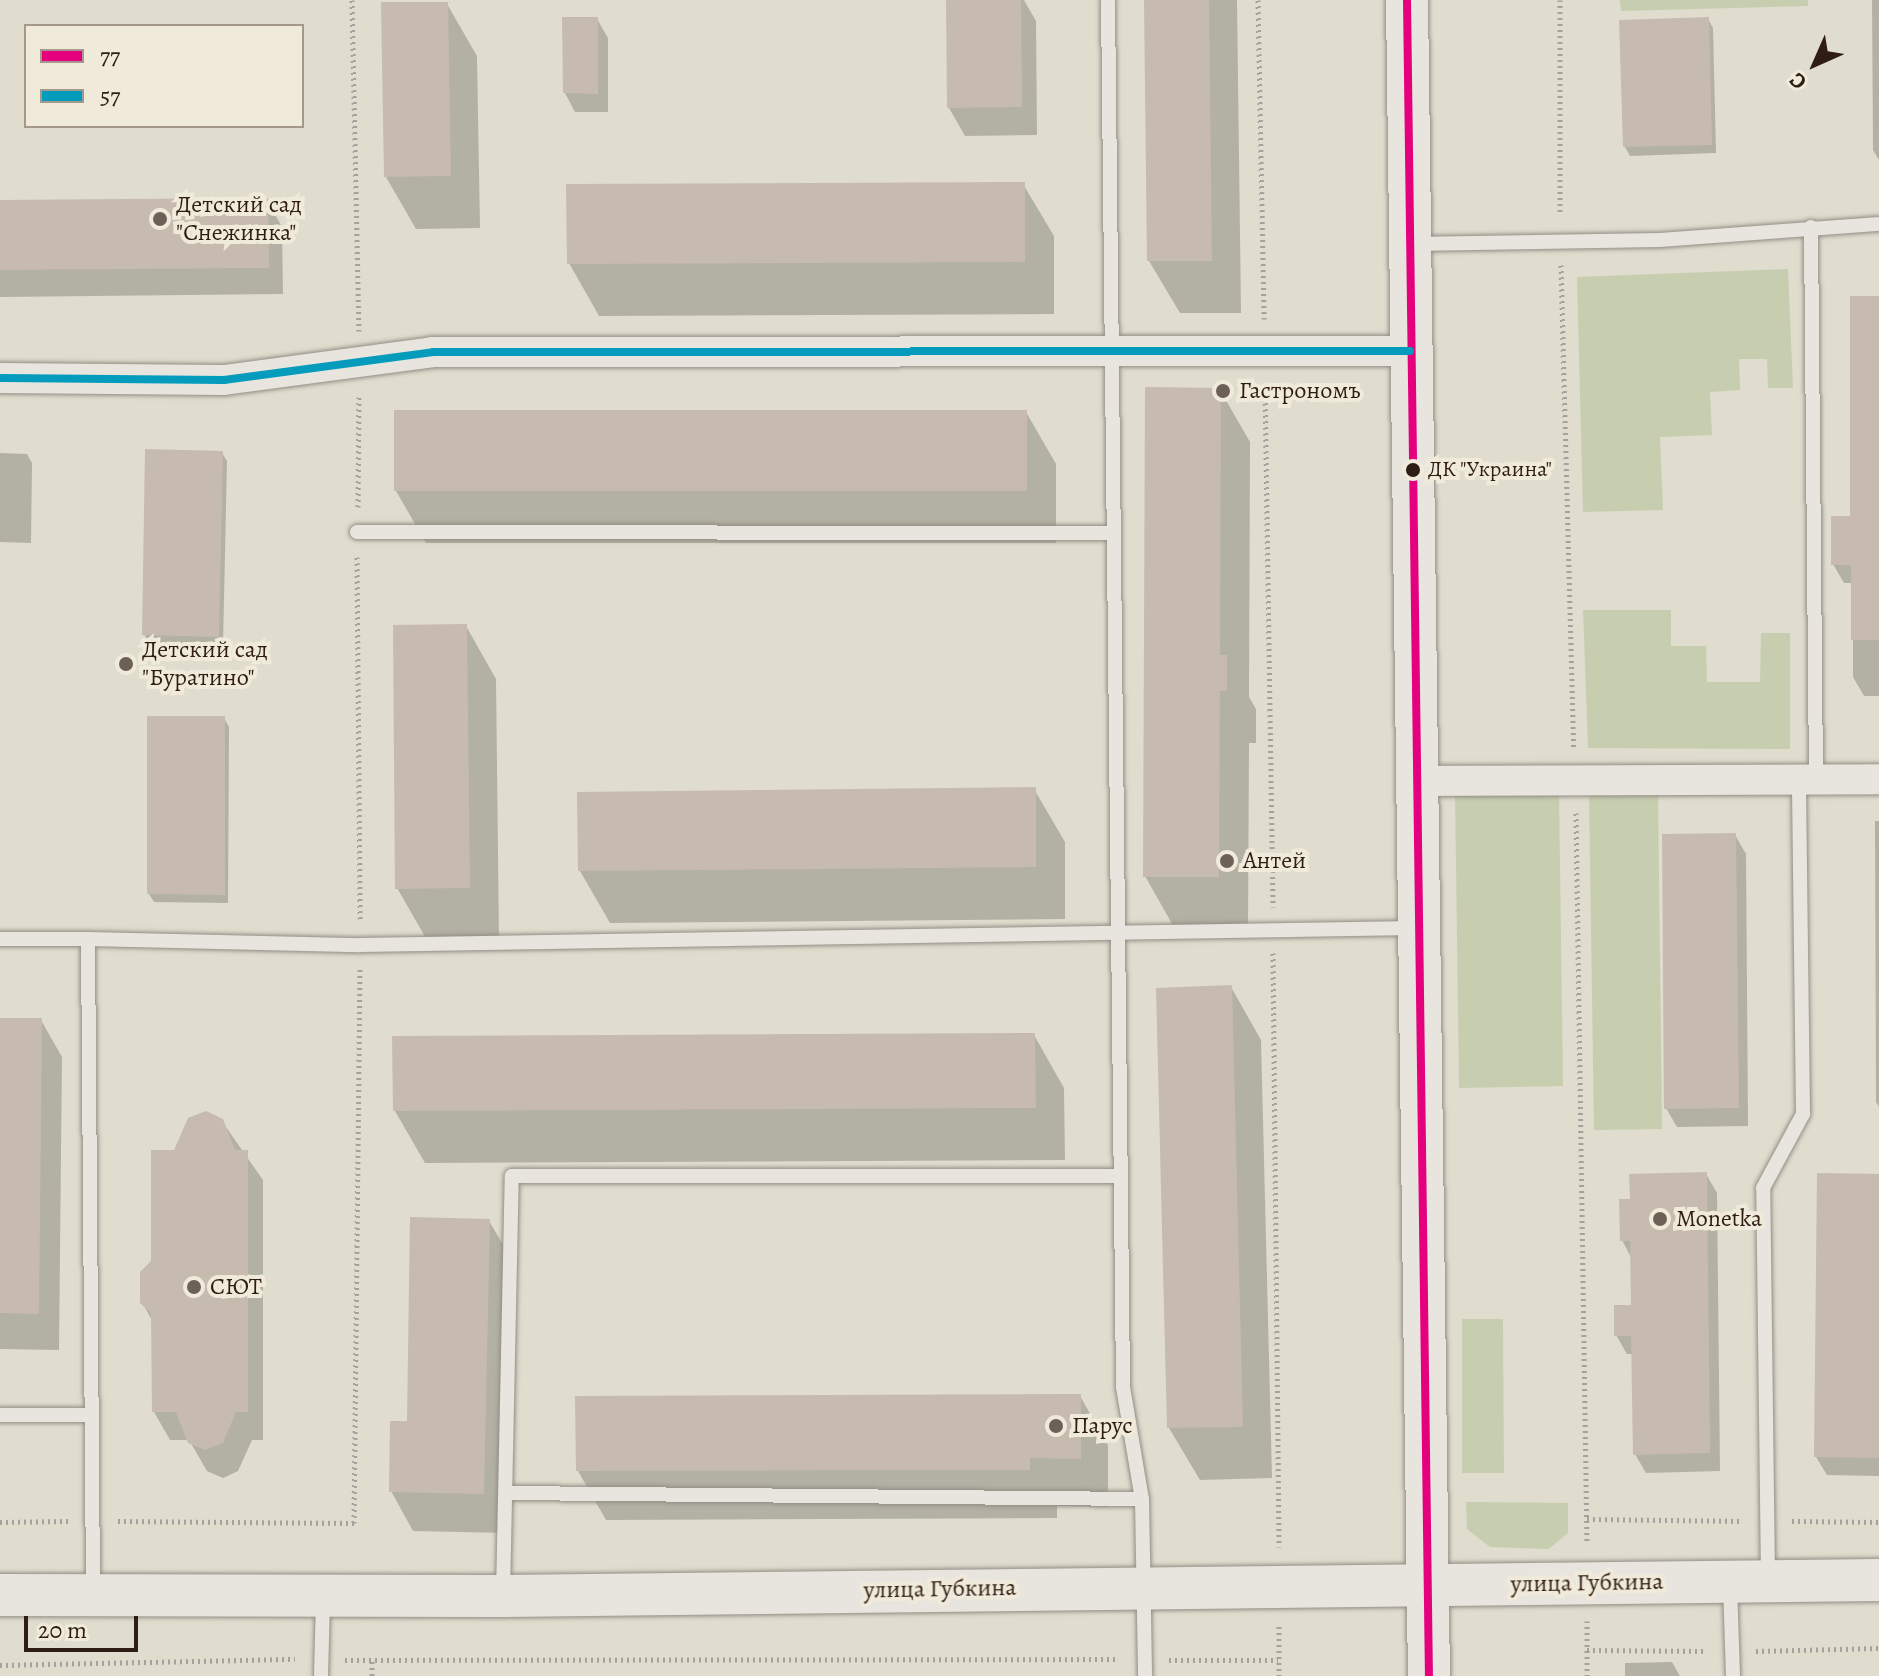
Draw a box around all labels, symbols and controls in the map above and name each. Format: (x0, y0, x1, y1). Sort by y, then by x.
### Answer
legend (24, 24, 304, 128)
north arrow (1775, 24, 1855, 104)
text: 77 (100, 40, 120, 72)
text: С (1783, 66, 1813, 96)
text: 57 (100, 80, 120, 112)
place label: Детский сад "Снежинка" (176, 191, 302, 247)
marker: Детский сад "Снежинка" (151, 210, 169, 228)
place label: Гастрономъ (1239, 377, 1360, 405)
marker: Гастрономъ (1214, 382, 1232, 400)
place label: ДК "Украина" (1428, 457, 1553, 483)
marker: ДК "Украина" (1405, 462, 1421, 478)
place label: Детский сад "Буратино" (142, 636, 268, 692)
marker: Детский сад "Буратино" (117, 655, 135, 673)
place label: Антей (1243, 847, 1306, 875)
marker: Антей (1218, 852, 1236, 870)
place label: Monetka (1676, 1205, 1762, 1233)
marker: Monetka (1651, 1210, 1669, 1228)
place label: СЮТ (210, 1273, 262, 1301)
marker: СЮТ (185, 1278, 203, 1296)
place label: Парус (1072, 1412, 1133, 1440)
marker: Парус (1047, 1417, 1065, 1435)
street label: улица Губкина (1510, 1567, 1664, 1599)
street label: улица Губкина (863, 1573, 1017, 1605)
scale bar (28, 1600, 142, 1650)
text: 20 m (38, 1614, 87, 1646)

